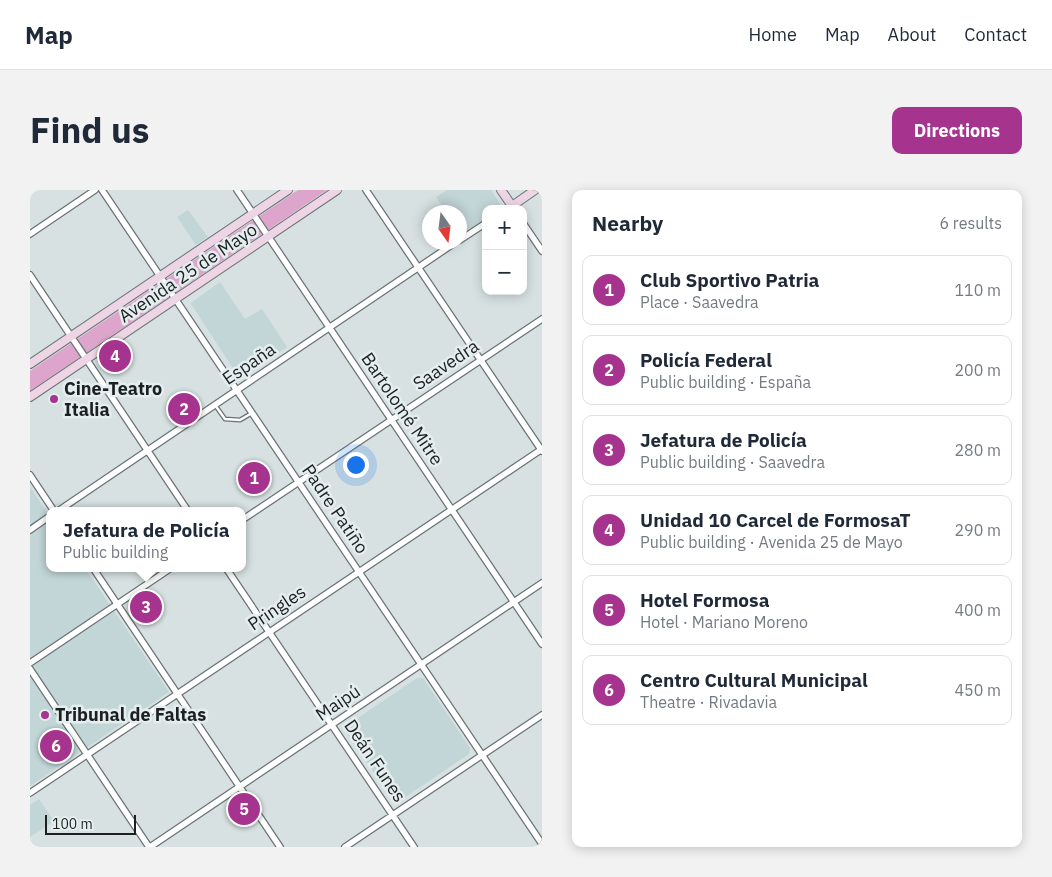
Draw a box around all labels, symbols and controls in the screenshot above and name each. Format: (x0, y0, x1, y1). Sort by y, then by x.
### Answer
text: Map (25, 19, 73, 51)
text: Home (749, 23, 797, 46)
text: Map (825, 23, 860, 46)
text: About (888, 23, 936, 46)
text: Contact (964, 23, 1027, 46)
text: Find us (30, 107, 149, 153)
button: Directions (892, 107, 1022, 154)
north arrow (422, 205, 467, 250)
map controls (482, 205, 527, 295)
button: + (482, 205, 527, 250)
text: Nearby (592, 209, 663, 237)
text: 6 results (939, 213, 1002, 233)
street label: Avenida 25 de Mayo (114, 218, 261, 328)
button: − (482, 250, 527, 295)
text: Club Sportivo Patria (640, 268, 819, 292)
text: 1 (604, 280, 614, 300)
text: 110 m (954, 280, 1001, 300)
text: Place · Saavedra (640, 292, 759, 312)
street label: Saavedra (408, 334, 483, 395)
pin: 4 (99, 337, 131, 375)
street label: España (218, 337, 280, 390)
street label: Bartolomé Mitre (356, 348, 449, 470)
text: Policía Federal (640, 348, 772, 372)
text: 2 (604, 360, 614, 380)
text: 200 m (954, 360, 1001, 380)
text: Public building · España (640, 372, 811, 392)
place label: Cine-Teatro Italia (64, 377, 162, 421)
pin: 2 (168, 390, 200, 428)
marker: Cine-Teatro Italia (48, 393, 60, 405)
text: Jefatura de Policía (640, 428, 807, 452)
text: 3 (604, 440, 614, 460)
text: 280 m (954, 440, 1001, 460)
your location (343, 452, 369, 478)
text: Public building · Saavedra (640, 452, 825, 472)
pin: 1 (238, 459, 270, 497)
street label: Padre Patiño (297, 460, 374, 558)
popup (46, 507, 246, 572)
text: Unidad 10 Carcel de FormosaT (640, 508, 911, 532)
text: Jefatura de Policía (63, 518, 229, 542)
text: 4 (604, 520, 614, 540)
text: 290 m (954, 520, 1001, 540)
text: Public building · Avenida 25 de Mayo (640, 532, 903, 552)
text: Public building (63, 542, 168, 562)
street label: Pringles (243, 580, 310, 635)
pin: 3 (130, 588, 162, 626)
text: Hotel Formosa (640, 588, 769, 612)
text: 5 (604, 600, 614, 620)
text: 400 m (954, 600, 1001, 620)
text: Hotel · Mariano Moreno (640, 612, 808, 632)
text: Centro Cultural Municipal (640, 668, 868, 692)
street label: Maipú (311, 679, 365, 726)
text: 6 (604, 680, 614, 700)
text: 450 m (954, 680, 1001, 700)
text: Theatre · Rivadavia (640, 692, 777, 712)
place label: Tribunal de Faltas (55, 703, 206, 726)
marker: Tribunal de Faltas (39, 709, 51, 721)
street label: Deán Funes (339, 715, 411, 806)
pin: 6 (40, 727, 72, 765)
pin: 5 (228, 790, 260, 828)
scale bar (45, 812, 136, 835)
text: 100 m (52, 815, 93, 833)

